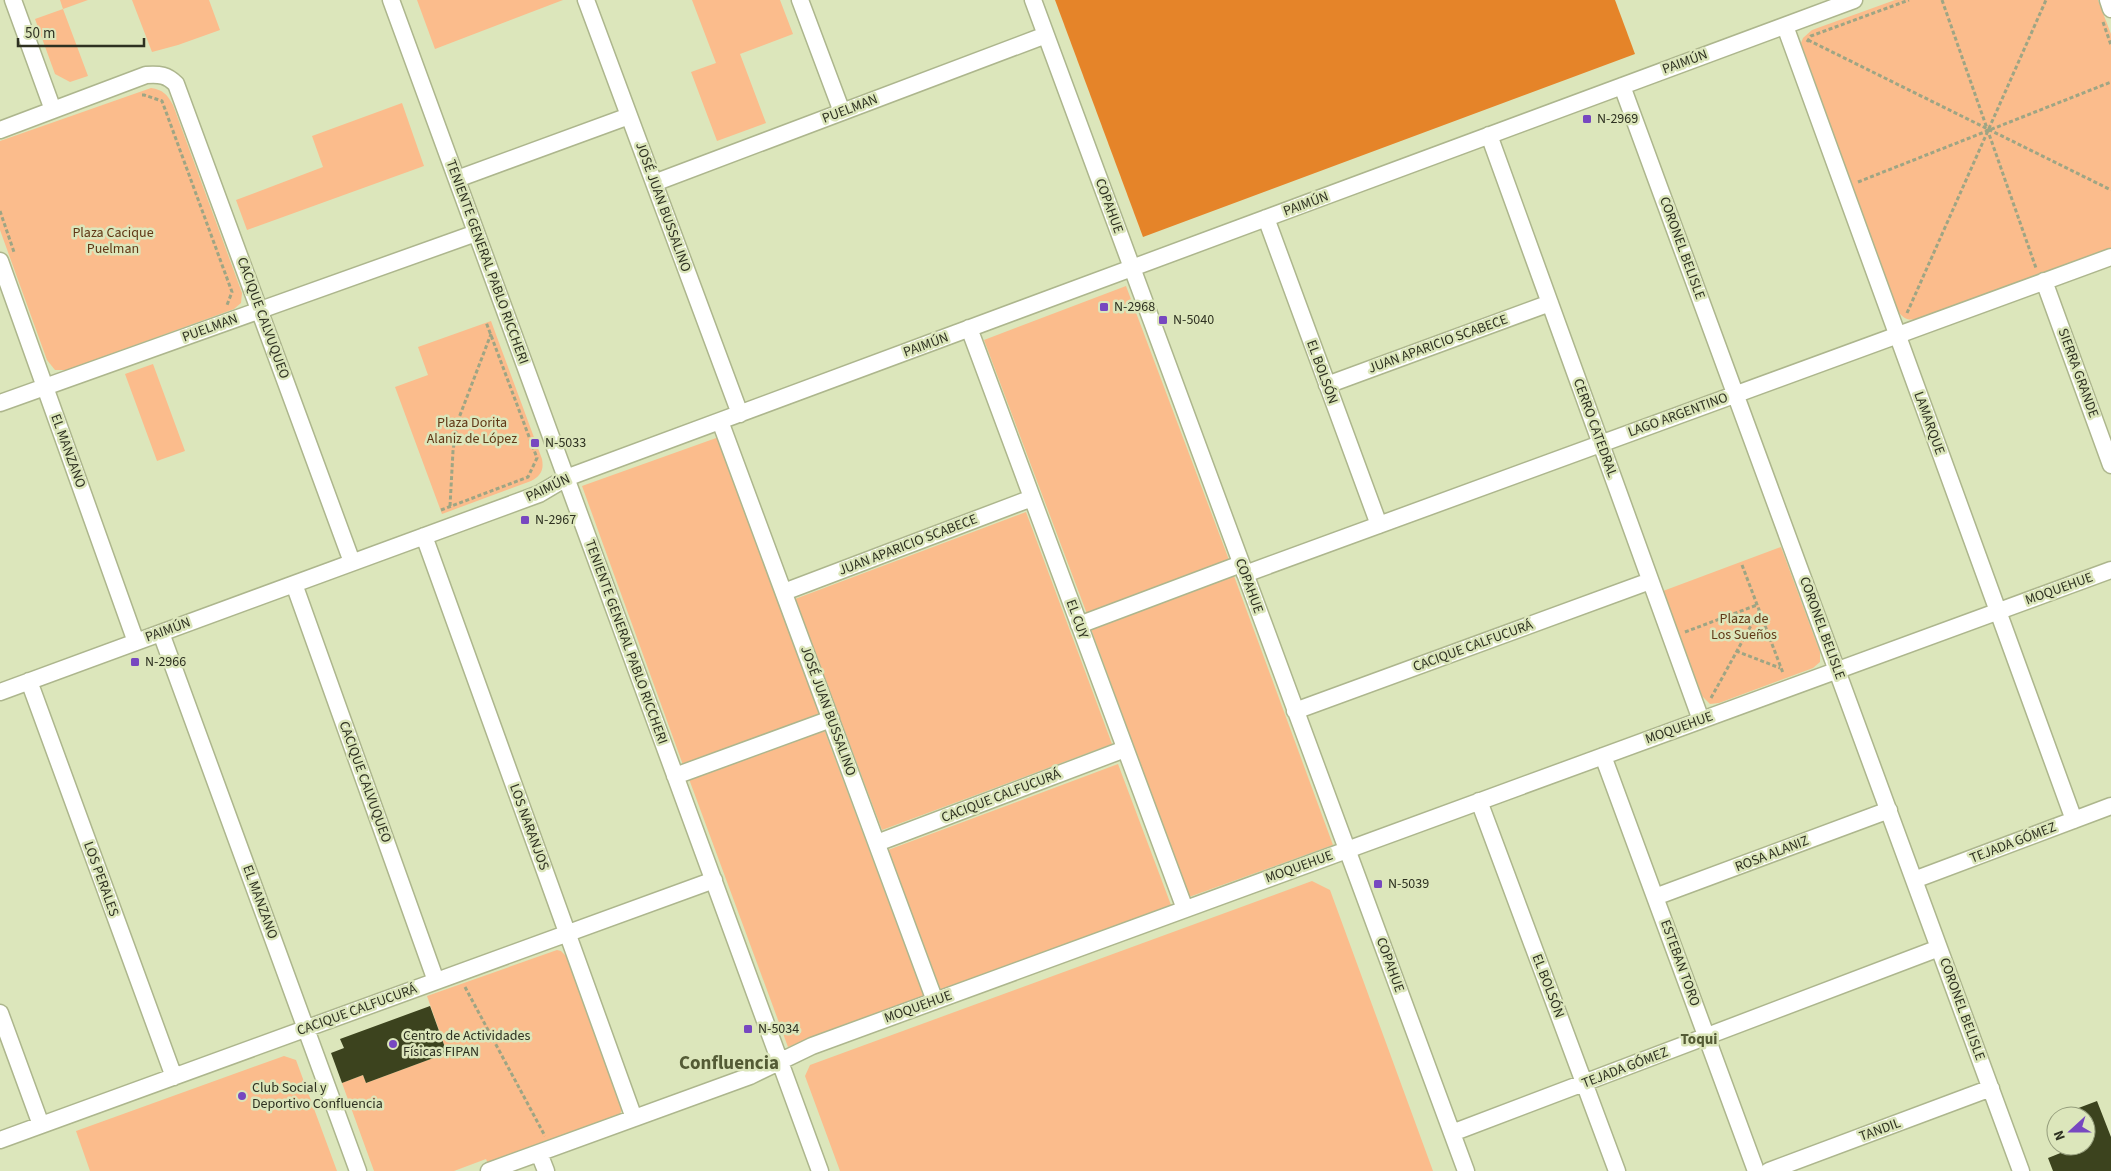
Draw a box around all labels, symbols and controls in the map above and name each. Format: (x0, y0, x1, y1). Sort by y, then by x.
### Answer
scale bar (18, 15, 144, 47)
text: 50 m (25, 23, 55, 44)
street label: PAIMÚN (1660, 45, 1710, 79)
street label: PUELMAN (819, 89, 881, 129)
place label: N-2969 (1597, 109, 1638, 129)
marker: N-2969 (1581, 113, 1593, 125)
street label: JOSÉ JUAN BUSSALINO (630, 139, 696, 275)
street label: TENIENTE GENERAL PABLO RICCHERI (441, 157, 533, 367)
street label: COPAHUE (1090, 176, 1128, 236)
street label: PAIMÚN (1281, 187, 1331, 221)
street label: CORONEL BELISLE (1654, 194, 1710, 302)
park label: Plaza Cacique Puelman (72, 223, 154, 259)
street label: CACIQUE CALVUQUEO (232, 254, 294, 382)
place label: N-2968 (1114, 297, 1155, 317)
marker: N-2968 (1098, 301, 1110, 313)
street label: PUELMAN (179, 309, 241, 347)
street label: JUAN APARICIO SCABECE (1366, 309, 1510, 379)
place label: N-5040 (1173, 310, 1214, 330)
marker: N-5040 (1157, 314, 1169, 326)
street label: SIERRA GRANDE (2053, 325, 2103, 421)
street label: PAIMÚN (901, 328, 951, 362)
street label: EL BOLSÓN (1301, 337, 1343, 407)
street label: CERRO CATEDRAL (1568, 376, 1622, 480)
street label: LAGO ARGENTINO (1625, 388, 1731, 442)
street label: LAMARQUE (1908, 389, 1950, 457)
street label: EL MANZANO (45, 411, 91, 491)
park label: Plaza Dorita Alaniz de López (427, 413, 517, 449)
place label: N-5033 (545, 433, 586, 453)
marker: N-5033 (529, 437, 541, 449)
street label: PAIMÚN (523, 469, 573, 507)
street label: JUAN APARICIO SCABECE (836, 509, 980, 581)
place label: N-2967 (535, 510, 576, 530)
marker: N-2967 (519, 514, 531, 526)
street label: TENIENTE GENERAL PABLO RICCHERI (580, 537, 672, 747)
street label: COPAHUE (1230, 556, 1268, 616)
street label: MOQUEHUE (2022, 568, 2096, 610)
street label: CORONEL BELISLE (1794, 574, 1850, 682)
street label: EL CUY (1061, 597, 1093, 642)
park label: Plaza de Los Sueños (1711, 609, 1777, 645)
street label: PAIMÚN (143, 613, 193, 647)
street label: CACIQUE CALFUCURÁ (1410, 615, 1536, 677)
street label: JOSÉ JUAN BUSSALINO (795, 643, 861, 779)
place label: N-2966 (145, 652, 186, 672)
marker: N-2966 (129, 656, 141, 668)
street label: MOQUEHUE (1642, 707, 1716, 749)
street label: CACIQUE CALVUQUEO (334, 718, 396, 846)
street label: CACIQUE CALFUCURÁ (938, 764, 1064, 828)
street label: LOS NARANJOS (504, 781, 554, 873)
street label: TEJADA GÓMEZ (1967, 817, 2059, 869)
street label: ROSA ALANIZ (1732, 831, 1812, 877)
street label: LOS PERALES (78, 839, 124, 919)
street label: MOQUEHUE (1262, 846, 1336, 888)
street label: EL MANZANO (237, 862, 283, 942)
place label: N-5039 (1388, 874, 1429, 894)
marker: N-5039 (1372, 878, 1384, 890)
street label: ESTEBAN TORO (1655, 917, 1705, 1009)
street label: COPAHUE (1371, 935, 1409, 995)
street label: EL BOLSÓN (1527, 951, 1569, 1021)
street label: CORONEL BELISLE (1934, 955, 1990, 1063)
street label: CACIQUE CALFUCURÁ (294, 979, 420, 1041)
street label: MOQUEHUE (881, 986, 955, 1028)
place label: N-5034 (758, 1019, 799, 1039)
marker: N-5034 (742, 1023, 754, 1035)
place label: Centro de Actividades Físicas FIPAN (403, 1026, 530, 1062)
district label: Toqui (1681, 1029, 1717, 1050)
marker: Centro de Actividades Físicas FIPAN (387, 1038, 399, 1050)
street label: TEJADA GÓMEZ (1579, 1042, 1671, 1094)
district label: Confluencia (679, 1050, 779, 1077)
place label: Club Social y Deportivo Confluencia (252, 1078, 383, 1114)
marker: Club Social y Deportivo Confluencia (236, 1090, 248, 1102)
north arrow (2046, 1106, 2096, 1156)
street label: TANDIL (1857, 1113, 1904, 1147)
text: N (2049, 1127, 2071, 1143)

